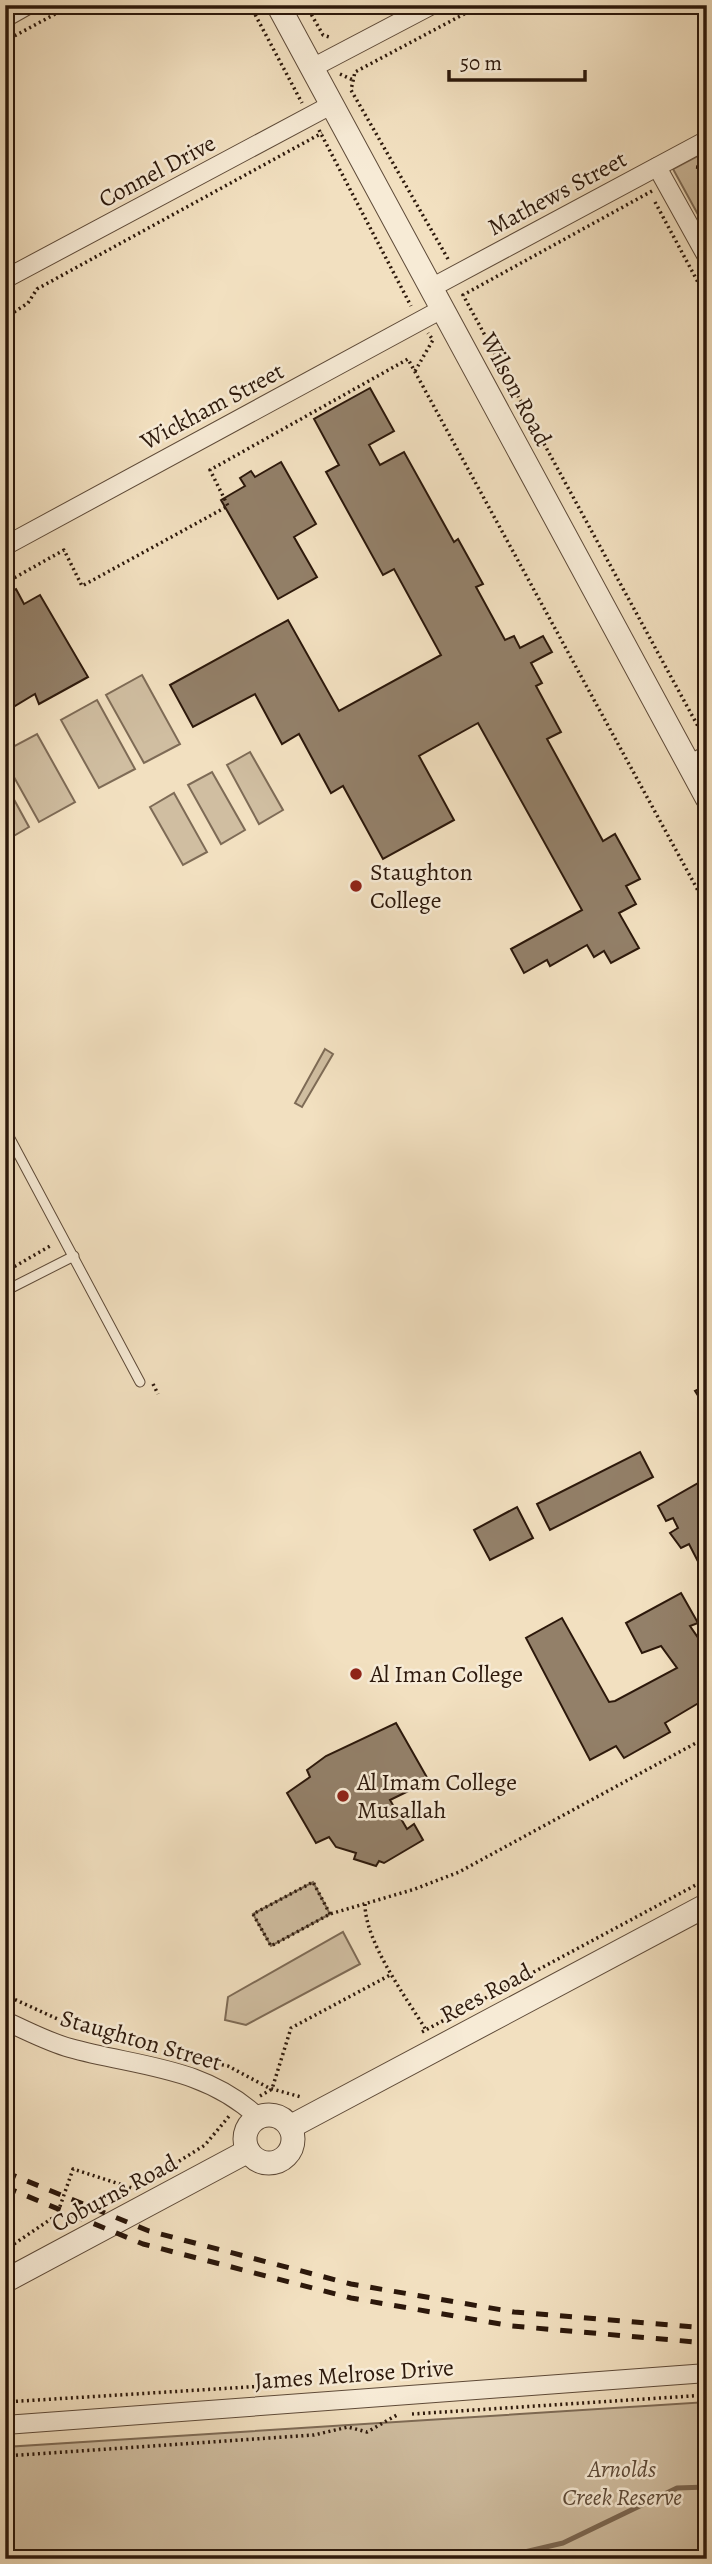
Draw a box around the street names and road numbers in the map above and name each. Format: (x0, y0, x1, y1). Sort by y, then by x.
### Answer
street label: Connel Drive (93, 127, 221, 215)
street label: Mathews Street (482, 143, 632, 243)
street label: Wilson Road (472, 326, 559, 451)
street label: Wickham Street (134, 355, 289, 458)
street label: Rees Road (434, 1955, 538, 2031)
street label: Staughton Street (57, 2002, 225, 2078)
street label: Coburns Road (45, 2146, 183, 2240)
street label: James Melrose Drive (253, 2351, 455, 2397)

